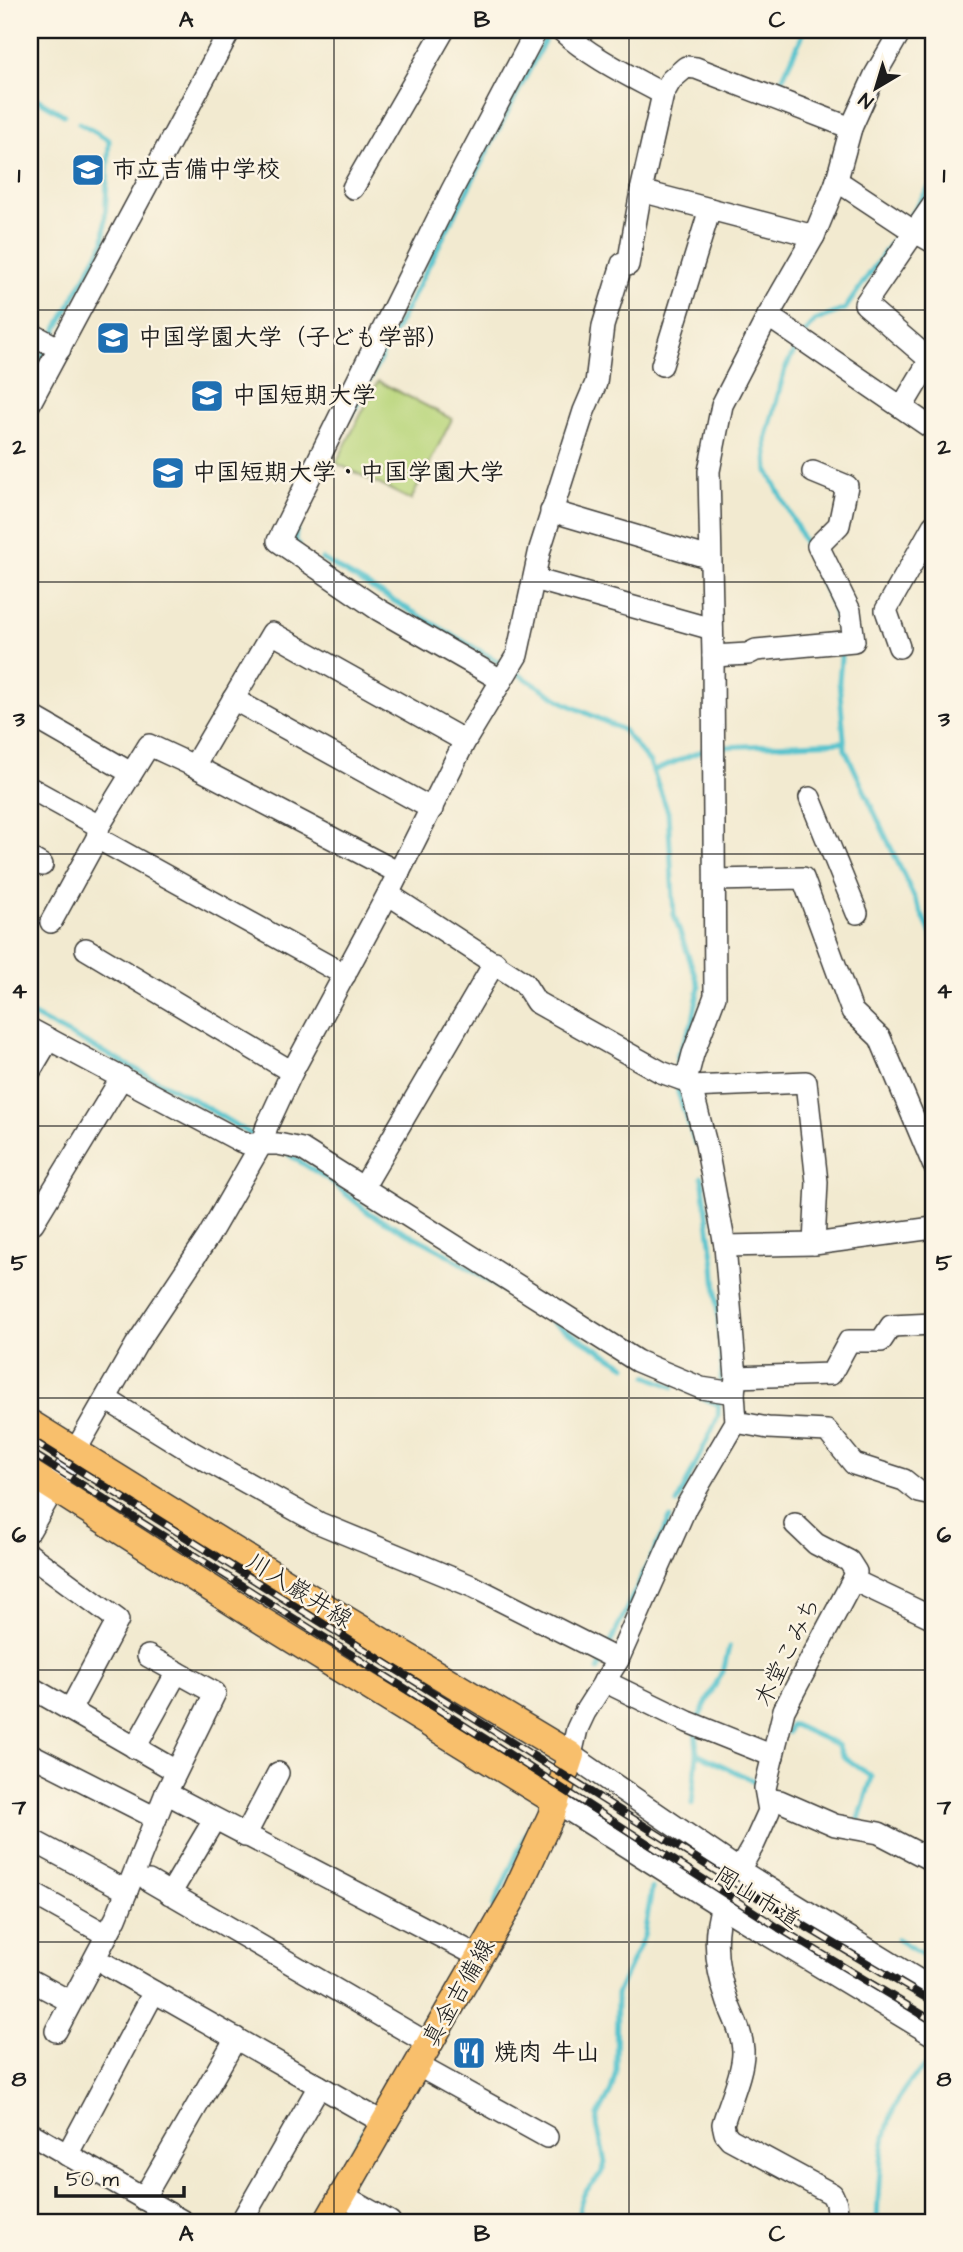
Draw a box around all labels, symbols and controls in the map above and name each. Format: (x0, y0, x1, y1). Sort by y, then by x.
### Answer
text: A (179, 4, 194, 36)
text: B (474, 4, 491, 36)
text: C (769, 4, 786, 36)
north arrow (841, 52, 911, 122)
text: N (853, 86, 879, 115)
school or university icon: 市立吉備中学校 (69, 151, 107, 189)
place label: 市立吉備中学校 (112, 153, 280, 187)
text: 1 (18, 159, 21, 191)
text: 1 (943, 159, 946, 191)
school or university icon: 中国学園大学（子ども学部） (94, 319, 132, 357)
place label: 中国学園大学（子ども学部） (138, 321, 450, 355)
school or university icon: 中国短期大学 (188, 377, 226, 415)
place label: 中国短期大学 (232, 379, 376, 413)
text: 2 (11, 431, 26, 463)
text: 2 (936, 431, 951, 463)
school or university icon: 中国短期大学・中国学園大学 (149, 454, 187, 492)
place label: 中国短期大学・中国学園大学 (192, 456, 504, 490)
text: 3 (12, 703, 25, 735)
text: 3 (937, 703, 950, 735)
text: 4 (11, 975, 27, 1007)
text: 4 (936, 975, 952, 1007)
text: 5 (11, 1247, 28, 1279)
text: 5 (936, 1247, 953, 1279)
text: 6 (12, 1519, 27, 1551)
text: 6 (937, 1519, 952, 1551)
street label: 川入巌井線 (239, 1545, 359, 1637)
street label: 木堂こみち (747, 1591, 829, 1713)
text: 7 (11, 1791, 27, 1823)
text: 7 (936, 1791, 952, 1823)
street label: 岡山市道 (707, 1858, 807, 1938)
street label: 真金吉備線 (414, 1933, 504, 2053)
restaurant icon: 焼肉 牛山 (450, 2034, 488, 2072)
place label: 焼肉 牛山 (494, 2036, 600, 2070)
text: 8 (12, 2063, 27, 2095)
text: 8 (937, 2063, 952, 2095)
scale bar (56, 2154, 184, 2198)
text: 50 m (66, 2165, 120, 2194)
text: A (179, 2218, 194, 2250)
text: B (474, 2218, 491, 2250)
text: C (769, 2218, 786, 2250)

